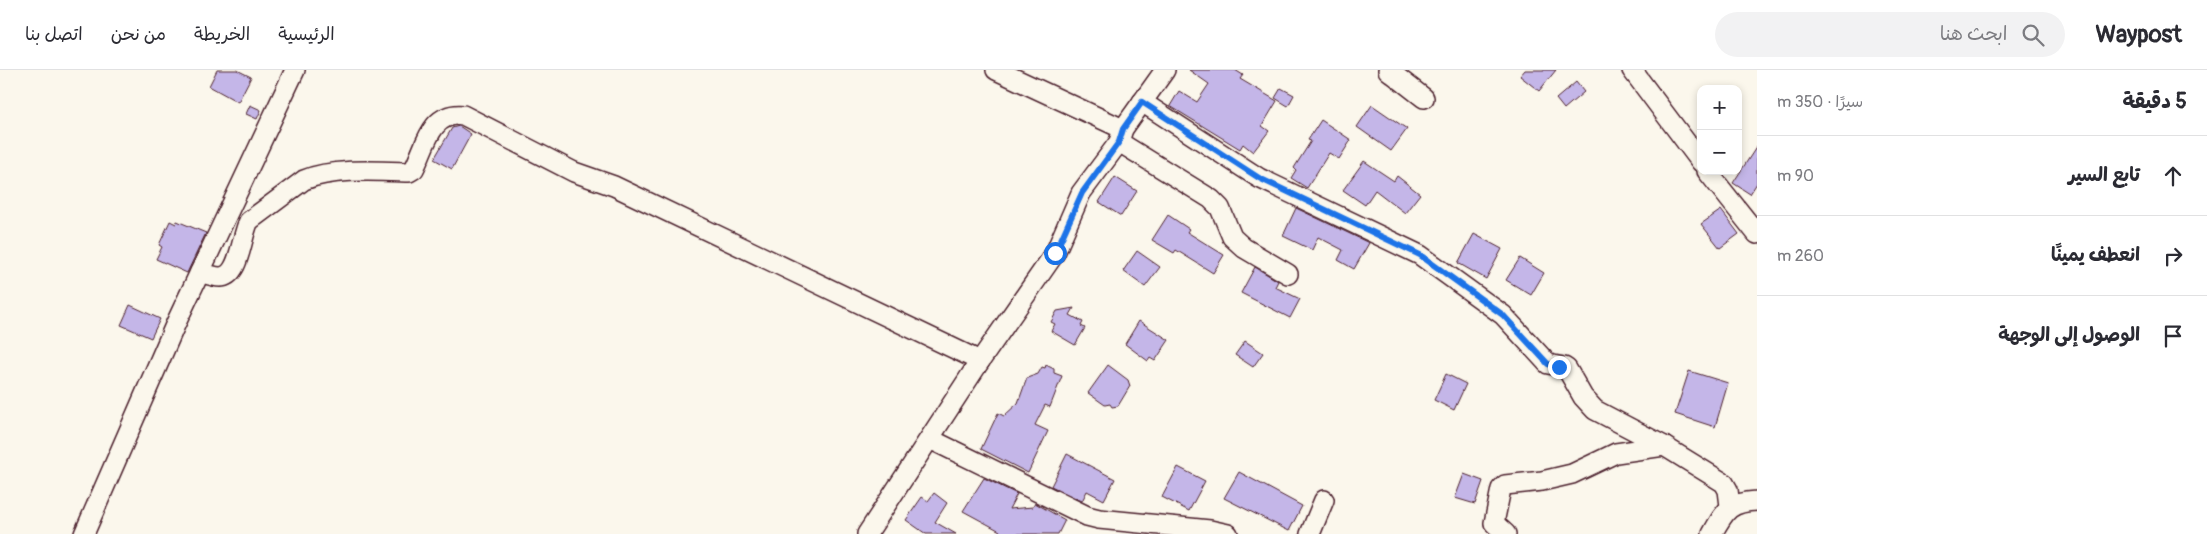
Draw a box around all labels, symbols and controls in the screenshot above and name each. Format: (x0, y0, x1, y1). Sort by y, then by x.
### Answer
search box (1715, 12, 2065, 57)
text: Waypost (2095, 20, 2182, 49)
icon: search (2019, 21, 2047, 49)
text: ابحث هنا (1940, 22, 2007, 46)
text: اتصل بنا (25, 23, 83, 46)
text: من نحن (111, 23, 166, 46)
text: الخريطة (194, 23, 250, 46)
text: الرئيسية (278, 23, 335, 46)
map controls (1697, 85, 1742, 175)
button: + (1697, 85, 1742, 130)
text: 5 دقيقة (2123, 88, 2187, 115)
text: سيرًا · 350 m (1777, 92, 1863, 112)
button: − (1697, 130, 1742, 175)
icon: ahead (2159, 162, 2187, 190)
text: تابع السير (2068, 163, 2140, 187)
text: 90 m (1777, 166, 1814, 186)
route start (1044, 242, 1067, 265)
icon: right (2159, 242, 2187, 270)
text: انعطف يمينًا (2051, 243, 2140, 267)
text: 260 m (1777, 246, 1824, 266)
icon: arrive (2159, 322, 2187, 350)
text: الوصول إلى الوجهة (1998, 323, 2140, 347)
route end (1548, 356, 1571, 379)

